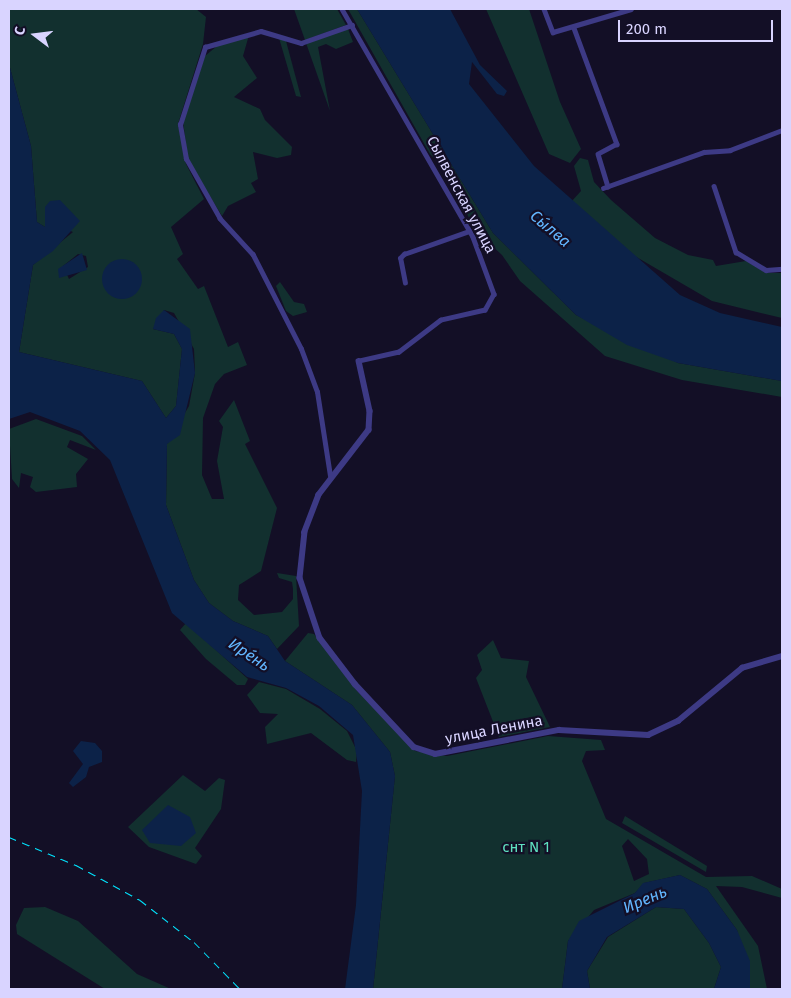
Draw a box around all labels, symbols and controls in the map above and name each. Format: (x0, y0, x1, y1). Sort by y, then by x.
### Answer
north arrow (10, 10, 60, 60)
scale bar (621, 10, 776, 42)
text: 200 m (626, 20, 667, 38)
text: С (11, 25, 29, 37)
street label: Сылвенская улица (422, 133, 500, 257)
water label: Сы́лва (526, 207, 574, 251)
water label: Ире́нь (225, 634, 273, 676)
street label: улица Ленина (444, 712, 544, 748)
park label: снт N 1 (502, 839, 550, 857)
water label: Ирень (620, 882, 670, 918)

